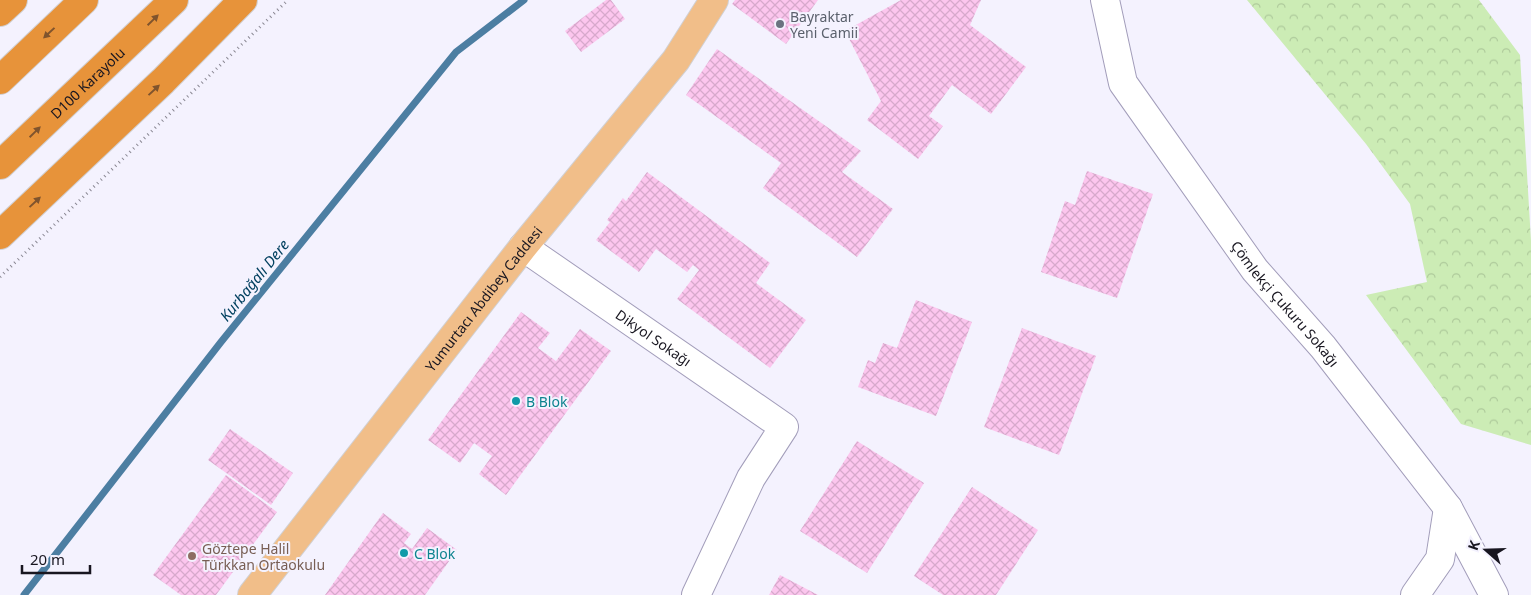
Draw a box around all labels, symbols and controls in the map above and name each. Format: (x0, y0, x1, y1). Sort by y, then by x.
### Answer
place label: Bayraktar Yeni Camii (790, 7, 858, 42)
one-way arrow (147, 14, 159, 26)
marker: Bayraktar Yeni Camii (774, 18, 786, 30)
one-way arrow (43, 27, 55, 39)
street label: D100 Karayolu (46, 43, 128, 122)
one-way arrow (147, 84, 159, 96)
one-way arrow (29, 126, 41, 138)
one-way arrow (29, 196, 41, 208)
street label: Yumurtacı Abdibey Caddesi (420, 222, 546, 375)
water label: Kurbağalı Dere (215, 235, 293, 325)
street label: Çömlekçi Çukuru Sokağı (1227, 236, 1344, 370)
street label: Dikyol Sokağı (612, 304, 696, 370)
place label: B Blok (526, 392, 568, 411)
marker: B Blok (510, 395, 522, 407)
north arrow (1461, 525, 1511, 575)
text: K (1463, 537, 1484, 553)
place label: Göztepe Halil Türkkan Ortaokulu (202, 539, 325, 574)
scale bar (22, 542, 90, 574)
place label: C Blok (414, 544, 456, 563)
marker: C Blok (398, 547, 410, 559)
text: 20 m (30, 549, 65, 569)
marker: Göztepe Halil Türkkan Ortaokulu (186, 550, 198, 562)

